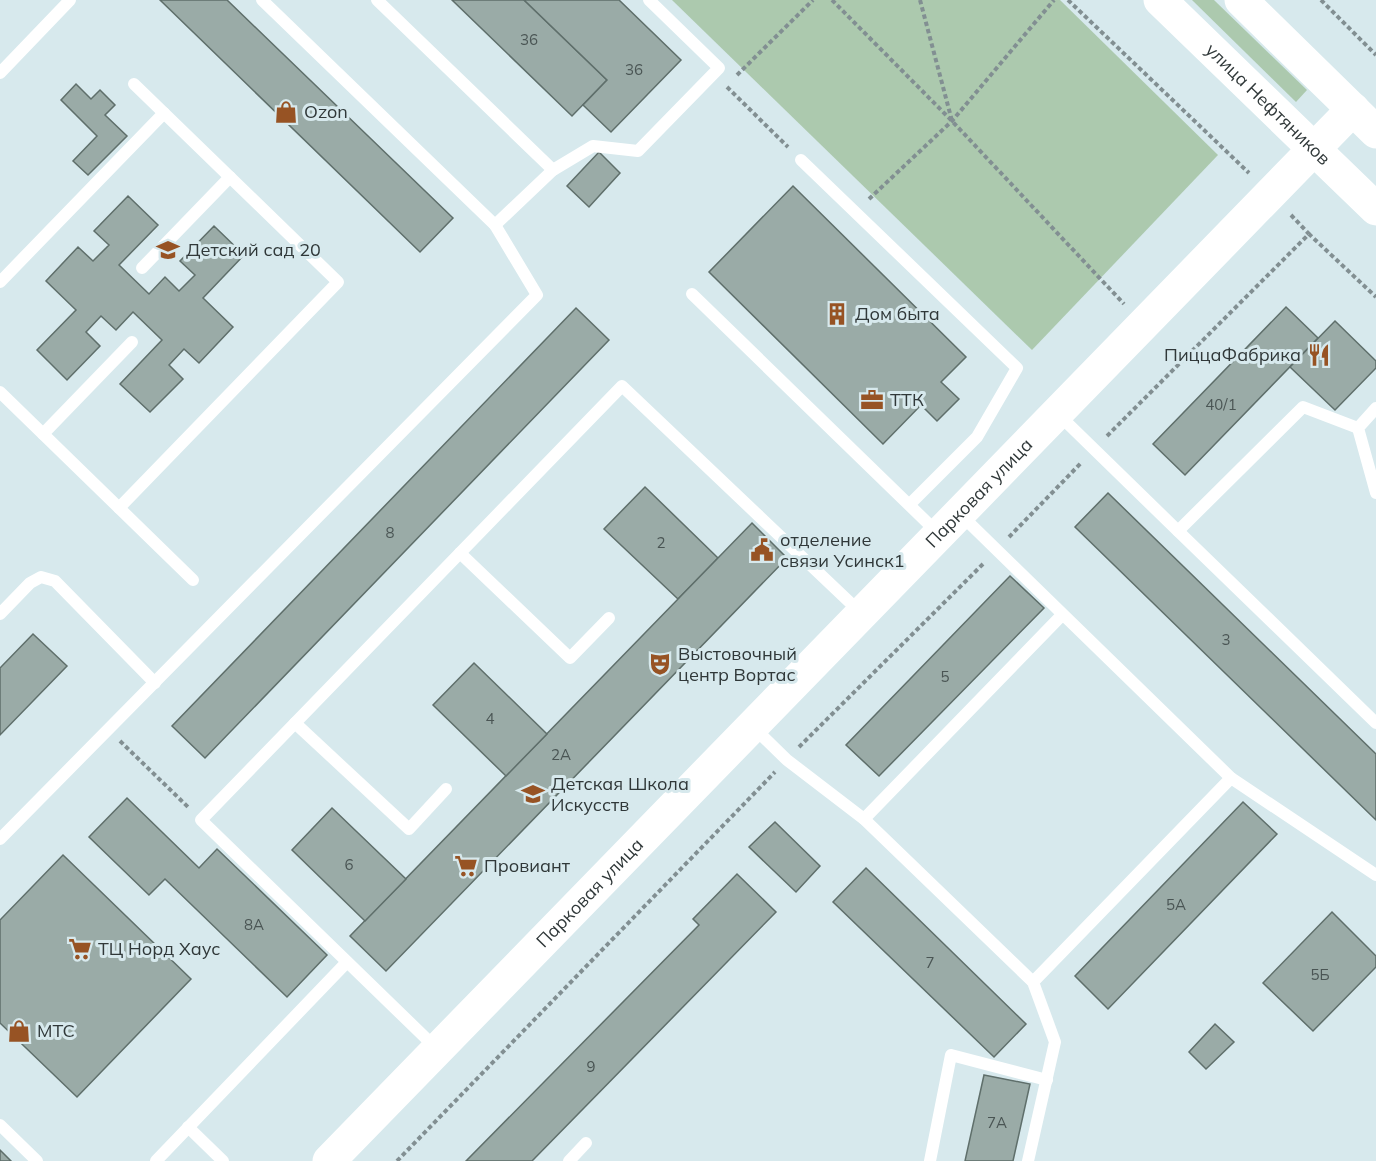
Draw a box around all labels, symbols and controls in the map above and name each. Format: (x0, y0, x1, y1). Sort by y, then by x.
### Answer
house number: 36 (520, 30, 538, 49)
street label: улица Нефтяников (1201, 38, 1336, 170)
house number: 36 (625, 60, 643, 79)
shop icon: Ozon (273, 99, 299, 125)
place label: Ozon (304, 100, 348, 123)
school or university icon: Детский сад 20 (155, 237, 181, 263)
place label: Детский сад 20 (186, 238, 321, 261)
building icon: Дом быта (824, 301, 850, 327)
place label: Дом быта (855, 302, 940, 325)
restaurant icon: ПиццаФабрика (1306, 342, 1332, 368)
place label: ПиццаФабрика (1164, 343, 1301, 366)
office icon: ТТК (859, 387, 885, 413)
place label: ТТК (890, 388, 924, 411)
house number: 40/1 (1205, 395, 1237, 414)
street label: Парковая улица (920, 433, 1037, 552)
house number: 8 (385, 523, 395, 542)
place label: отделение связи Усинск1 (780, 528, 905, 572)
house number: 2 (656, 533, 666, 552)
public building icon: отделение связи Усинск1 (749, 537, 775, 563)
house number: 3 (1221, 630, 1231, 649)
place label: Выстовочный центр Вортас (678, 642, 797, 686)
theatre icon: Выстовочный центр Вортас (647, 651, 673, 677)
house number: 5 (940, 667, 950, 686)
house number: 4 (485, 709, 495, 728)
house number: 2А (551, 745, 571, 764)
place label: Детская Школа Искусств (551, 772, 689, 816)
school or university icon: Детская Школа Искусств (520, 781, 546, 807)
street label: Парковая улица (531, 833, 648, 952)
supermarket icon: Провиант (453, 853, 479, 879)
place label: Провиант (484, 854, 571, 877)
house number: 6 (344, 855, 354, 874)
house number: 5А (1166, 895, 1186, 914)
house number: 8А (244, 915, 264, 934)
supermarket icon: ТЦ Норд Хаус (67, 936, 93, 962)
place label: ТЦ Норд Хаус (98, 937, 220, 960)
house number: 7 (925, 953, 935, 972)
house number: 5Б (1310, 965, 1330, 984)
shop icon: МТС (6, 1018, 32, 1044)
place label: МТС (37, 1019, 75, 1042)
house number: 9 (586, 1057, 596, 1076)
house number: 7А (987, 1113, 1007, 1132)

